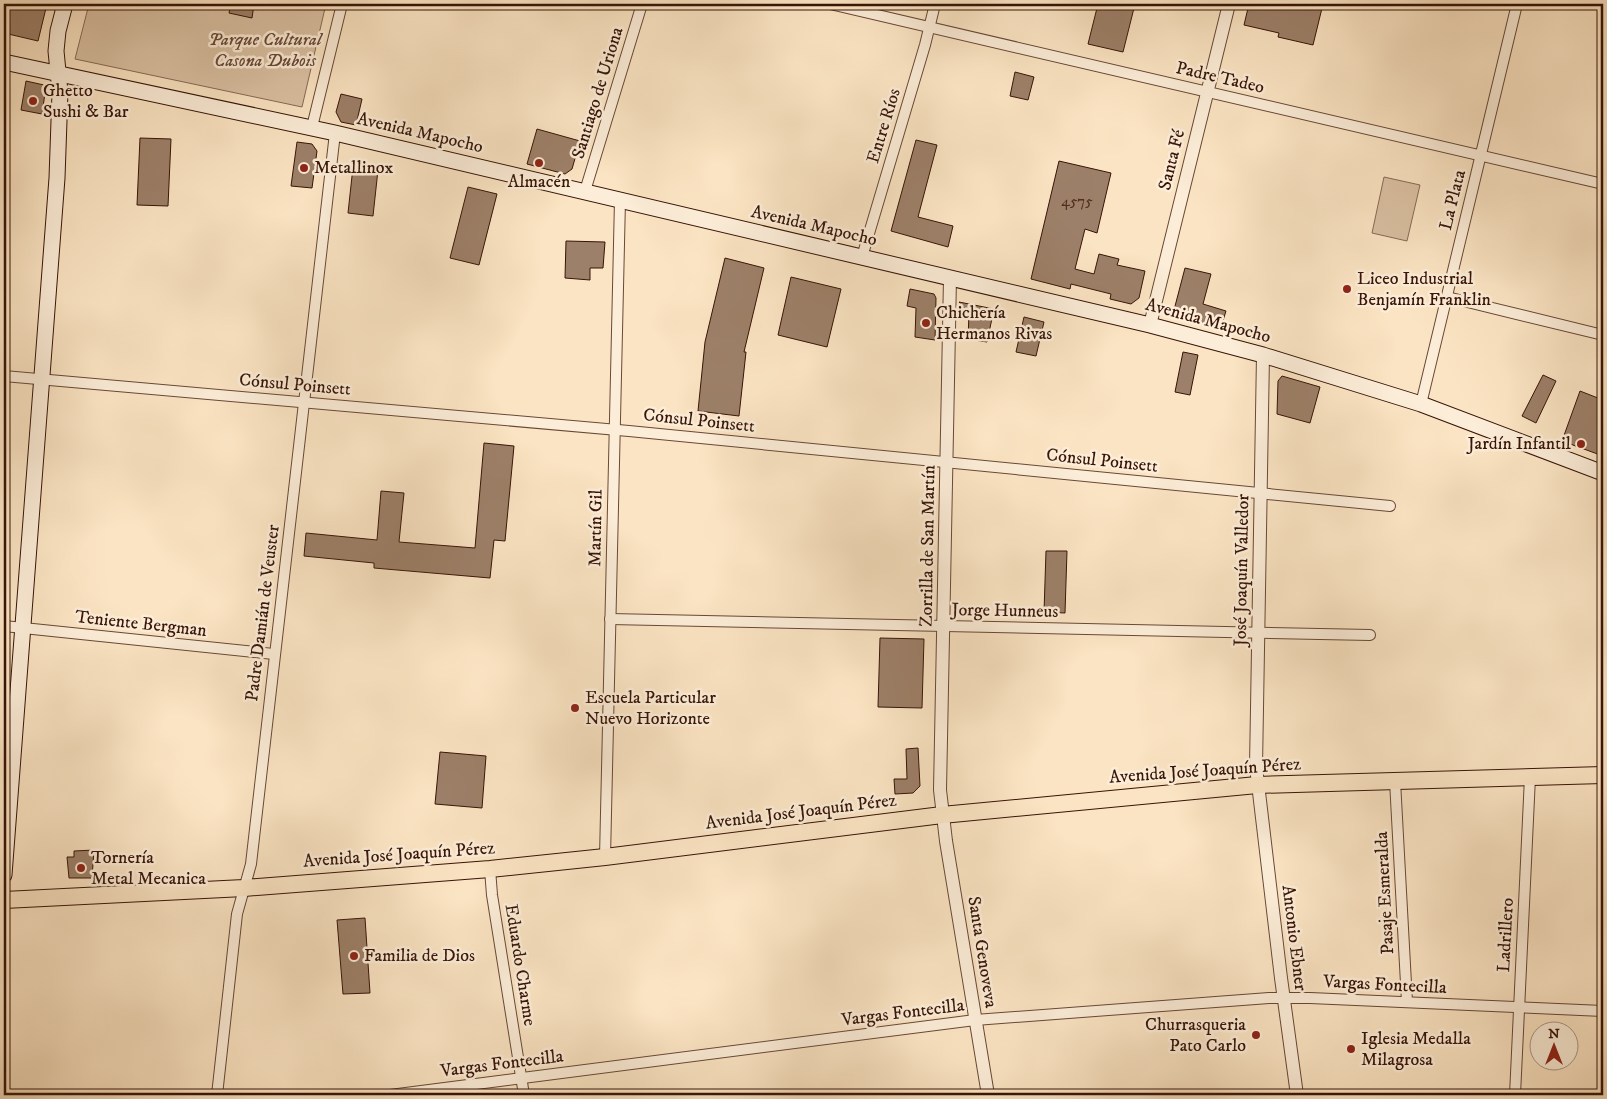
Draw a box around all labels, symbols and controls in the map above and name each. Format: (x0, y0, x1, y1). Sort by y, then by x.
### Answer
street label: Santiago de Uriona (568, 24, 629, 162)
park label: Parque Cultural Casona Dubois (208, 29, 324, 72)
street label: Padre Tadeo (1174, 57, 1267, 99)
place label: Ghetto Sushi & Bar (43, 80, 129, 123)
street label: Entre Ríos (862, 86, 906, 166)
marker: Ghetto Sushi & Bar (27, 95, 39, 107)
street label: Avenida Mapocho (355, 108, 485, 158)
street label: Santa Fé (1154, 127, 1190, 193)
place label: Metallinox (314, 157, 394, 179)
marker: Almacén (533, 157, 545, 169)
marker: Metallinox (298, 162, 310, 174)
street label: La Plata (1435, 167, 1471, 232)
place label: Almacén (508, 171, 571, 193)
house number: 4575 (1061, 192, 1093, 211)
street label: Avenida Mapocho (749, 201, 879, 251)
place label: Liceo Industrial Benjamín Franklin (1357, 268, 1492, 311)
marker: Liceo Industrial Benjamín Franklin (1341, 283, 1353, 295)
street label: Avenida Mapocho (1143, 294, 1273, 348)
place label: Chichería Hermanos Rivas (936, 302, 1052, 345)
marker: Chichería Hermanos Rivas (920, 317, 932, 329)
street label: Cónsul Poinsett (238, 369, 352, 401)
street label: Cónsul Poinsett (642, 404, 756, 438)
place label: Jardín Infantil (1466, 433, 1572, 455)
marker: Jardín Infantil (1575, 438, 1587, 450)
street label: Cónsul Poinsett (1045, 444, 1159, 478)
street label: Zorrilla de San Martín (916, 464, 940, 627)
street label: Martín Gil (584, 489, 608, 567)
street label: José Joaquín Valledor (1230, 493, 1254, 648)
street label: Padre Damián de Veuster (241, 523, 285, 703)
street label: Jorge Hunneus (949, 599, 1059, 623)
street label: Teniente Bergman (74, 606, 208, 642)
place label: Escuela Particular Nuevo Horizonte (585, 687, 716, 730)
marker: Escuela Particular Nuevo Horizonte (569, 702, 581, 714)
street label: Avenida José Joaquín Pérez (1108, 753, 1302, 789)
street label: Avenida José Joaquín Pérez (704, 789, 898, 835)
street label: Pasaje Esmeralda (1371, 830, 1399, 955)
street label: Avenida José Joaquín Pérez (302, 837, 496, 873)
place label: Tornería Metal Mecanica (91, 847, 206, 890)
marker: Tornería Metal Mecanica (75, 862, 87, 874)
street label: Antonio Ebner (1277, 884, 1311, 993)
street label: Santa Genoveva (962, 895, 1002, 1010)
street label: Ladrillero (1493, 897, 1519, 973)
street label: Eduardo Charme (500, 903, 540, 1027)
place label: Familia de Dios (364, 945, 475, 967)
marker: Familia de Dios (348, 950, 360, 962)
street label: Vargas Fontecilla (1322, 971, 1448, 999)
street label: Vargas Fontecilla (839, 995, 966, 1032)
place label: Churrasqueria Pato Carlo (1145, 1014, 1246, 1057)
north arrow (1530, 1022, 1580, 1072)
text: N (1548, 1025, 1560, 1043)
place label: Iglesia Medalla Milagrosa (1361, 1028, 1471, 1071)
marker: Churrasqueria Pato Carlo (1250, 1029, 1262, 1041)
marker: Iglesia Medalla Milagrosa (1345, 1043, 1357, 1055)
street label: Vargas Fontecilla (438, 1046, 565, 1083)

